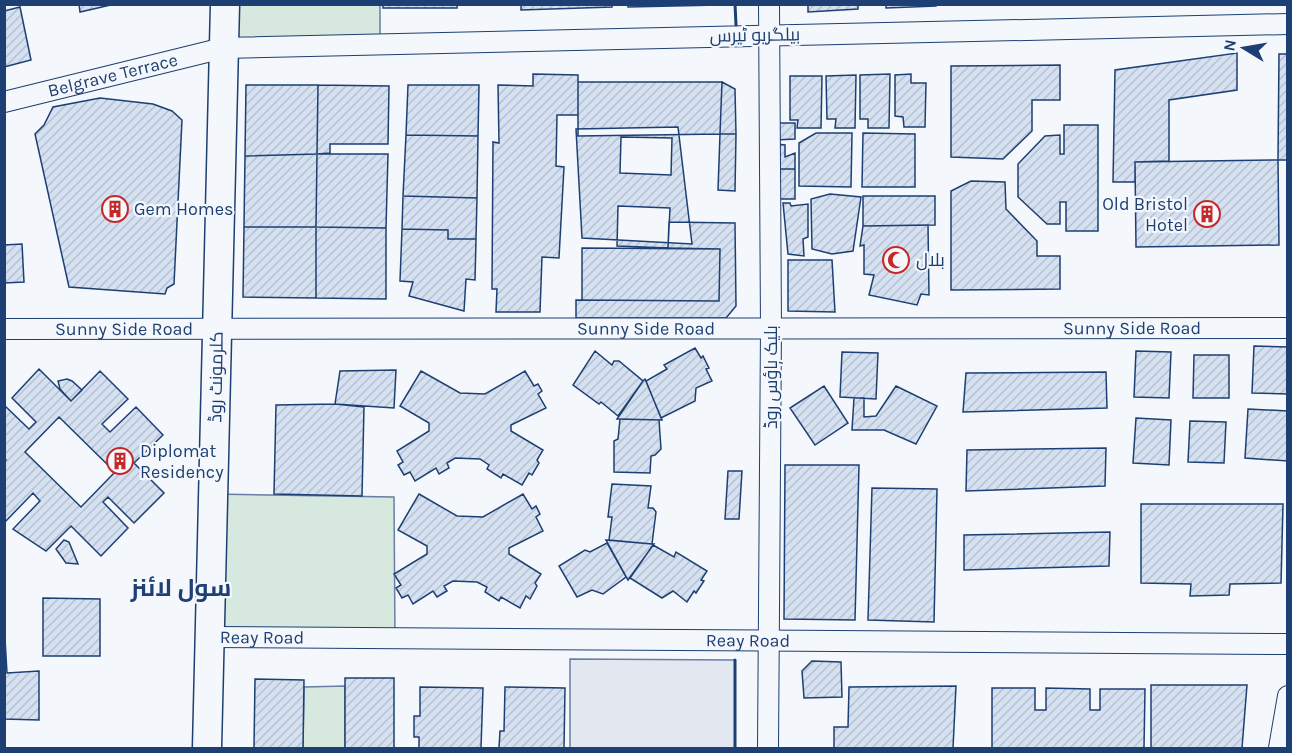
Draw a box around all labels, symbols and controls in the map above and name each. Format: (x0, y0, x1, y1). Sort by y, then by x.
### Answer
north arrow (1214, 18, 1274, 78)
street label: بیلگریو ٹیرس (710, 23, 800, 47)
text: N (1219, 38, 1240, 53)
street label: Belgrave Terrace (45, 49, 180, 102)
place label: Old Bristol Hotel (1102, 193, 1188, 236)
building icon: Gem Homes (100, 194, 130, 224)
place label: Gem Homes (134, 198, 233, 220)
building icon: Old Bristol Hotel (1192, 199, 1222, 229)
mosque icon: بلال (881, 245, 911, 275)
place label: بلال (916, 249, 945, 271)
street label: Sunny Side Road (577, 317, 715, 340)
street label: Sunny Side Road (1063, 317, 1201, 339)
street label: Sunny Side Road (55, 318, 193, 340)
street label: بلیک ہاؤس روڈ (760, 325, 783, 429)
street label: کلرمونٹ روڈ (204, 331, 228, 423)
place label: Diplomat Residency (140, 440, 224, 483)
building icon: Diplomat Residency (105, 446, 135, 476)
district label: سول لائنز (130, 574, 231, 602)
street label: Reay Road (220, 626, 304, 649)
street label: Reay Road (706, 629, 790, 652)

